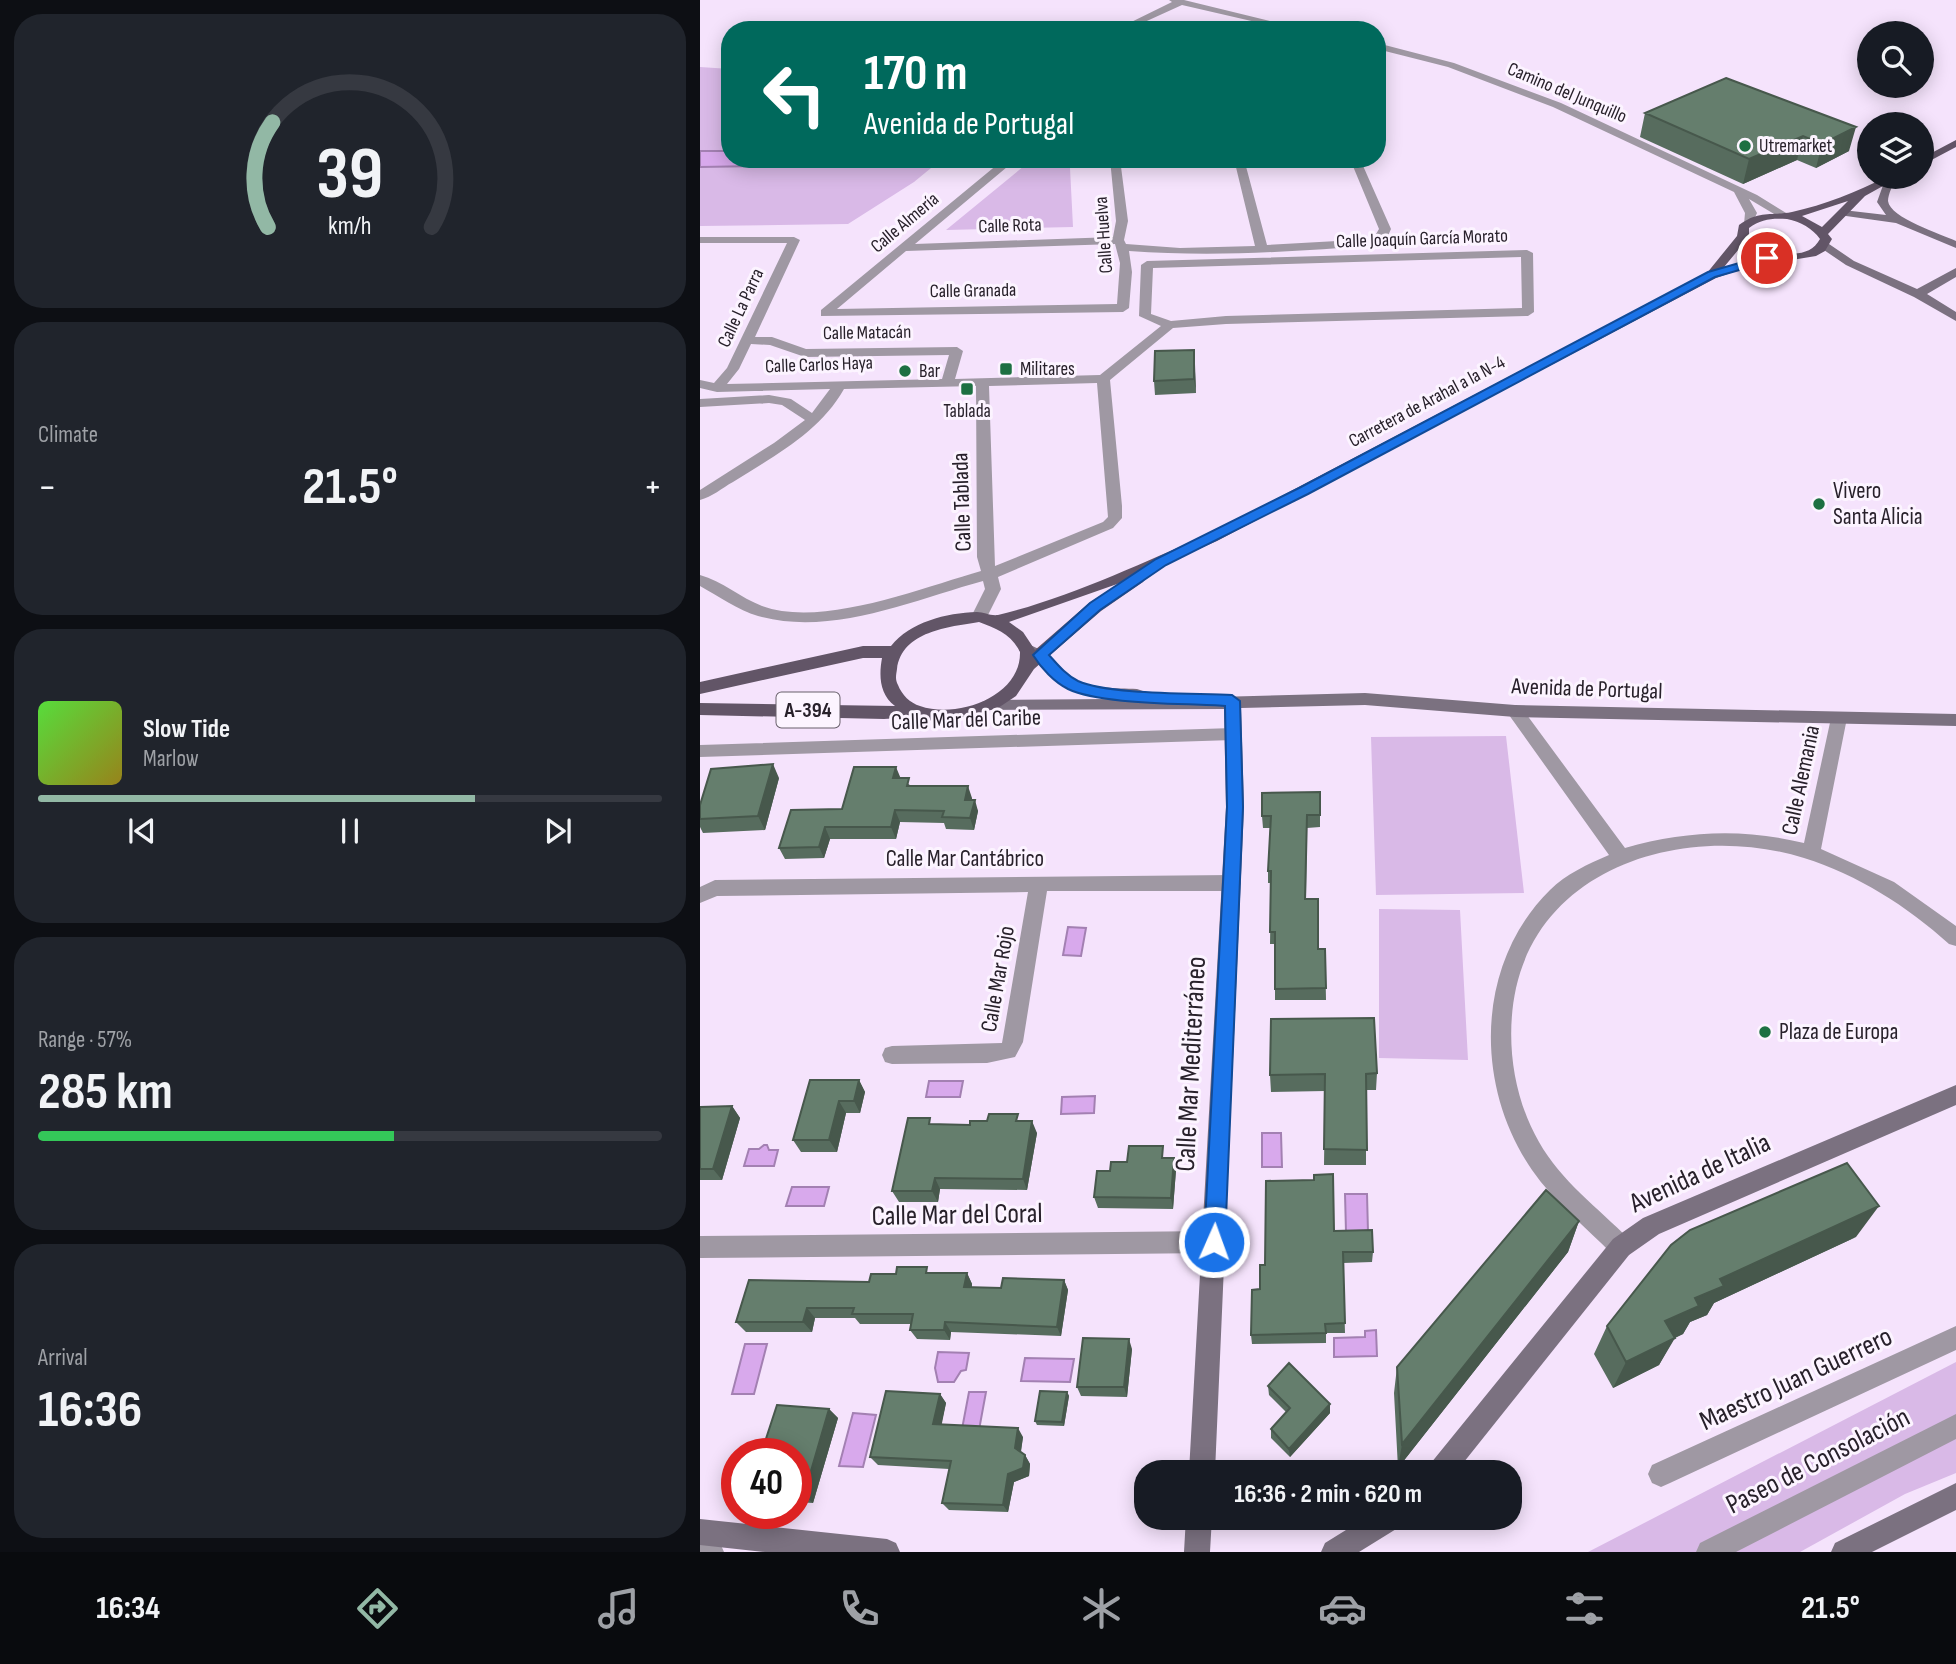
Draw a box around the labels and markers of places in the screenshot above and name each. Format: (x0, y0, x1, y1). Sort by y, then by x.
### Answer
place label: Utremarket (1759, 135, 1832, 158)
marker: Utremarket (1737, 138, 1753, 154)
pin (1737, 228, 1797, 288)
place label: Militares (1020, 358, 1075, 381)
place label: Bar (919, 360, 941, 383)
marker: Militares (998, 361, 1014, 377)
marker: Bar (897, 363, 913, 379)
marker: Tablada (959, 381, 975, 397)
place label: Tablada (943, 400, 991, 423)
place label: Vivero Santa Alicia (1833, 477, 1923, 531)
marker: Vivero Santa Alicia (1811, 496, 1827, 512)
place label: Plaza de Europa (1779, 1018, 1898, 1046)
marker: Plaza de Europa (1757, 1024, 1773, 1040)

